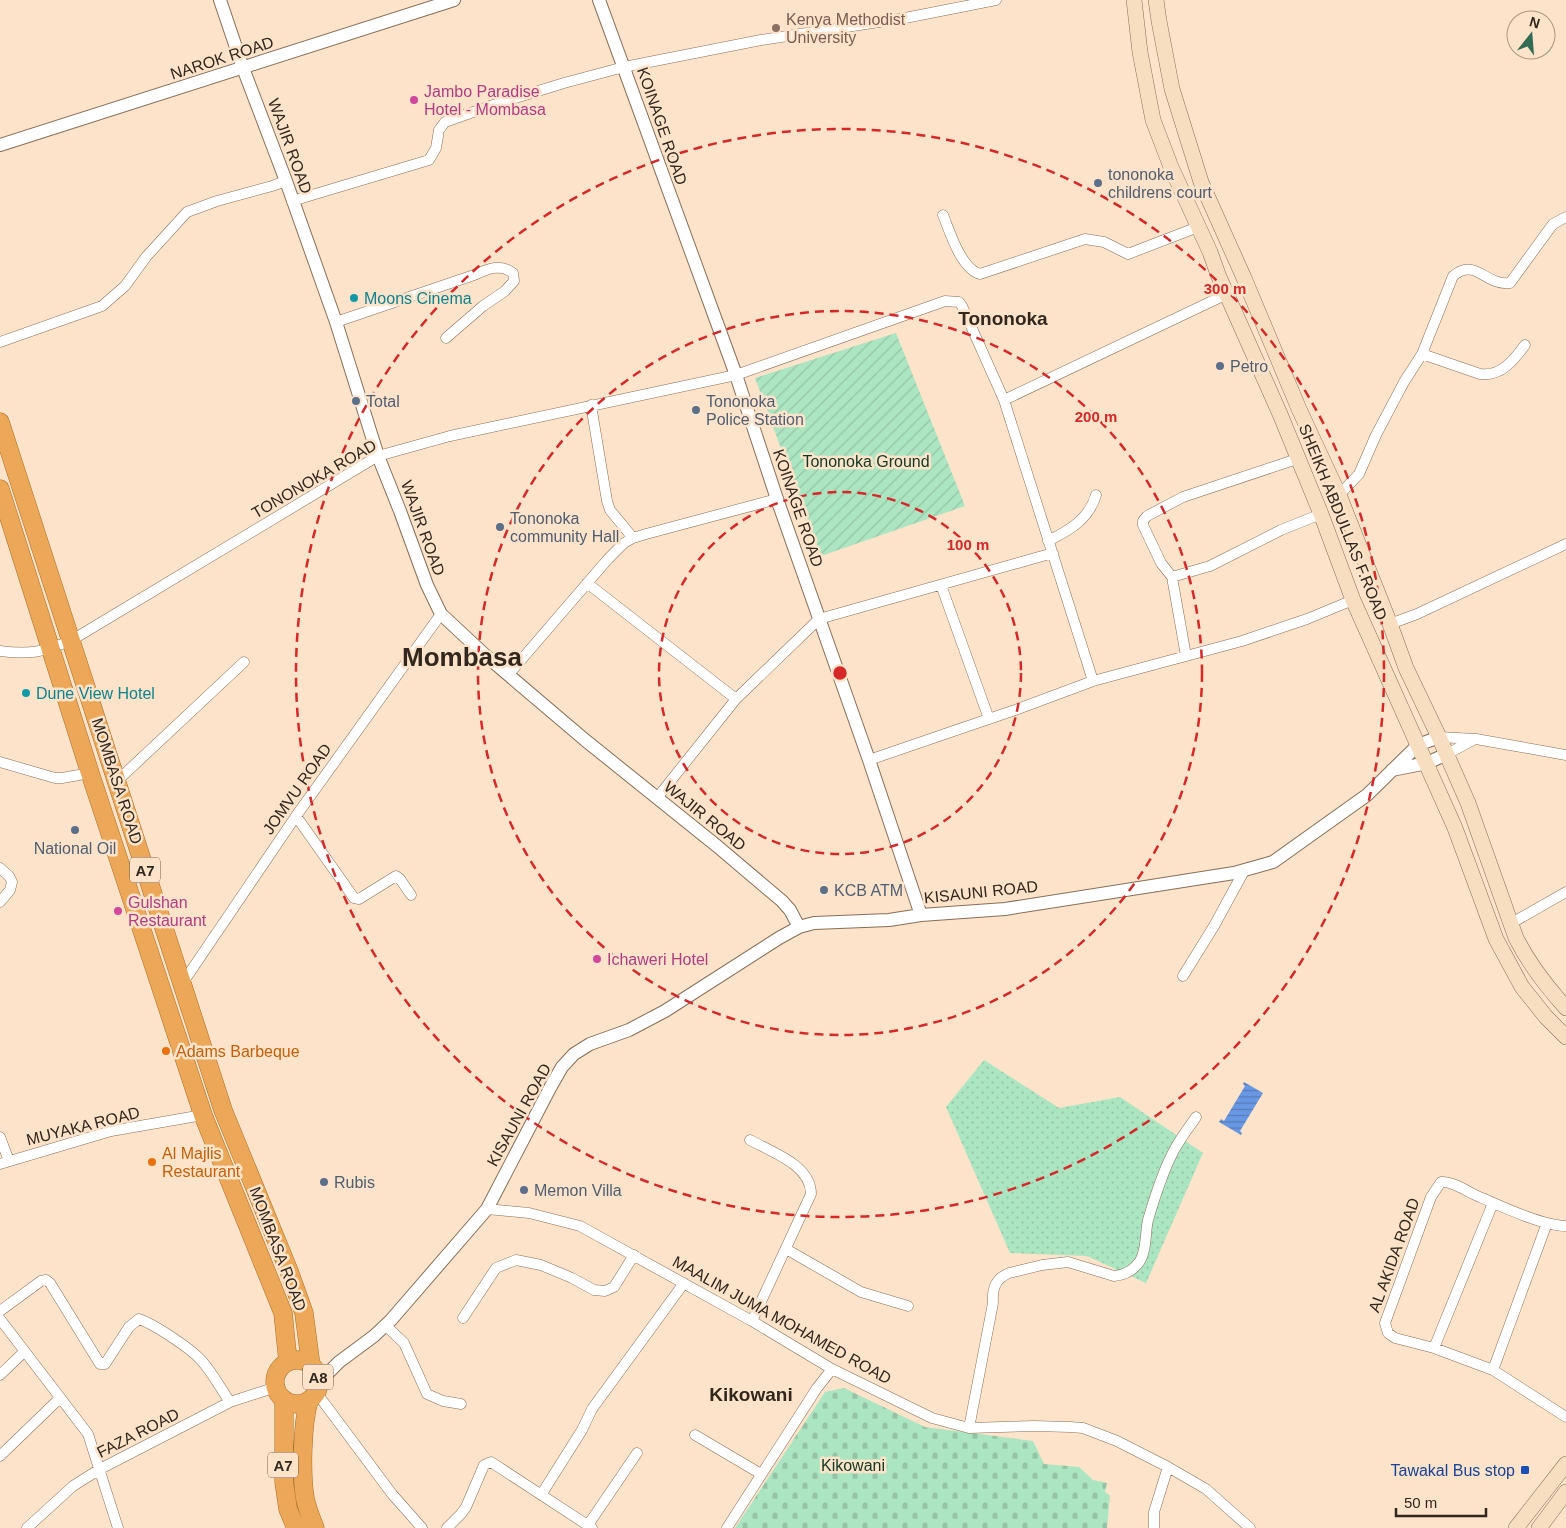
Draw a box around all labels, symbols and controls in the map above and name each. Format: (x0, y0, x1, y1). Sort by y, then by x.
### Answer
north arrow (1506, 10, 1556, 60)
place label: Kenya Methodist University (786, 11, 906, 46)
text: N (1528, 13, 1542, 32)
marker: Kenya Methodist University (770, 22, 782, 34)
street label: NAROK ROAD (168, 33, 276, 83)
street label: KOINAGE ROAD (634, 65, 690, 187)
place label: Jambo Paradise Hotel - Mombasa (424, 83, 546, 118)
marker: Jambo Paradise Hotel - Mombasa (408, 94, 420, 106)
street label: WAJIR ROAD (265, 96, 315, 196)
place label: tononoka childrens court (1108, 166, 1213, 201)
marker: tononoka childrens court (1092, 177, 1104, 189)
text: 300 m (1204, 280, 1246, 297)
place label: Moons Cinema (364, 290, 472, 307)
marker: Moons Cinema (348, 292, 360, 304)
district label: Tononoka (958, 308, 1048, 329)
place label: Petro (1230, 358, 1268, 375)
marker: Petro (1214, 360, 1226, 372)
place label: Total (366, 393, 400, 410)
place label: Tononoka Police Station (706, 393, 804, 428)
marker: Total (350, 395, 362, 407)
marker: Tononoka Police Station (690, 404, 702, 416)
text: 200 m (1075, 408, 1117, 425)
street label: SHEIKH ABDULLAS F.ROAD (1296, 422, 1390, 622)
street label: TONONOKA ROAD (249, 436, 379, 522)
street label: KOINAGE ROAD (770, 447, 826, 569)
park label: Tononoka Ground (802, 453, 930, 470)
street label: WAJIR ROAD (398, 478, 448, 578)
place label: Tononoka community Hall (510, 510, 619, 545)
marker: Tononoka community Hall (494, 521, 506, 533)
text: 100 m (947, 536, 989, 553)
district label: Mombasa (402, 642, 522, 672)
centre of rings (831, 664, 849, 682)
place label: Dune View Hotel (36, 685, 155, 702)
marker: Dune View Hotel (20, 687, 32, 699)
street label: MOMBASA ROAD (89, 716, 145, 846)
street label: JOMVU ROAD (259, 740, 335, 838)
street label: WAJIR ROAD (661, 778, 749, 854)
marker: National Oil (69, 824, 81, 836)
place label: National Oil (34, 840, 116, 857)
road number: A7 (130, 858, 160, 882)
street label: KISAUNI ROAD (923, 878, 1039, 906)
place label: KCB ATM (834, 882, 903, 899)
marker: KCB ATM (818, 884, 830, 896)
place label: Gulshan Restaurant (128, 894, 207, 929)
marker: Gulshan Restaurant (112, 905, 124, 917)
place label: Ichaweri Hotel (607, 951, 708, 968)
marker: Ichaweri Hotel (591, 953, 603, 965)
place label: Adams Barbeque (176, 1043, 300, 1060)
marker: Adams Barbeque (160, 1045, 172, 1057)
street label: KISAUNI ROAD (484, 1061, 554, 1169)
street label: MUYAKA ROAD (25, 1104, 141, 1148)
place label: Al Majlis Restaurant (162, 1145, 241, 1180)
marker: Al Majlis Restaurant (146, 1156, 158, 1168)
place label: Rubis (334, 1174, 375, 1191)
marker: Rubis (318, 1176, 330, 1188)
place label: Memon Villa (534, 1182, 622, 1199)
marker: Memon Villa (518, 1184, 530, 1196)
street label: MOMBASA ROAD (246, 1185, 310, 1313)
street label: AL AKIDA ROAD (1365, 1196, 1423, 1314)
street label: MAALIM JUMA MOHAMED ROAD (670, 1253, 894, 1387)
road number: A8 (303, 1364, 333, 1390)
district label: Kikowani (709, 1384, 793, 1405)
street label: FAZA ROAD (94, 1405, 182, 1461)
road number: A7 (268, 1452, 298, 1478)
park label: Kikowani (821, 1457, 885, 1474)
place label: Tawakal Bus stop (1390, 1462, 1515, 1479)
marker: Tawakal Bus stop (1519, 1464, 1531, 1476)
scale bar (1396, 1486, 1486, 1518)
text: 50 m (1404, 1494, 1437, 1511)

